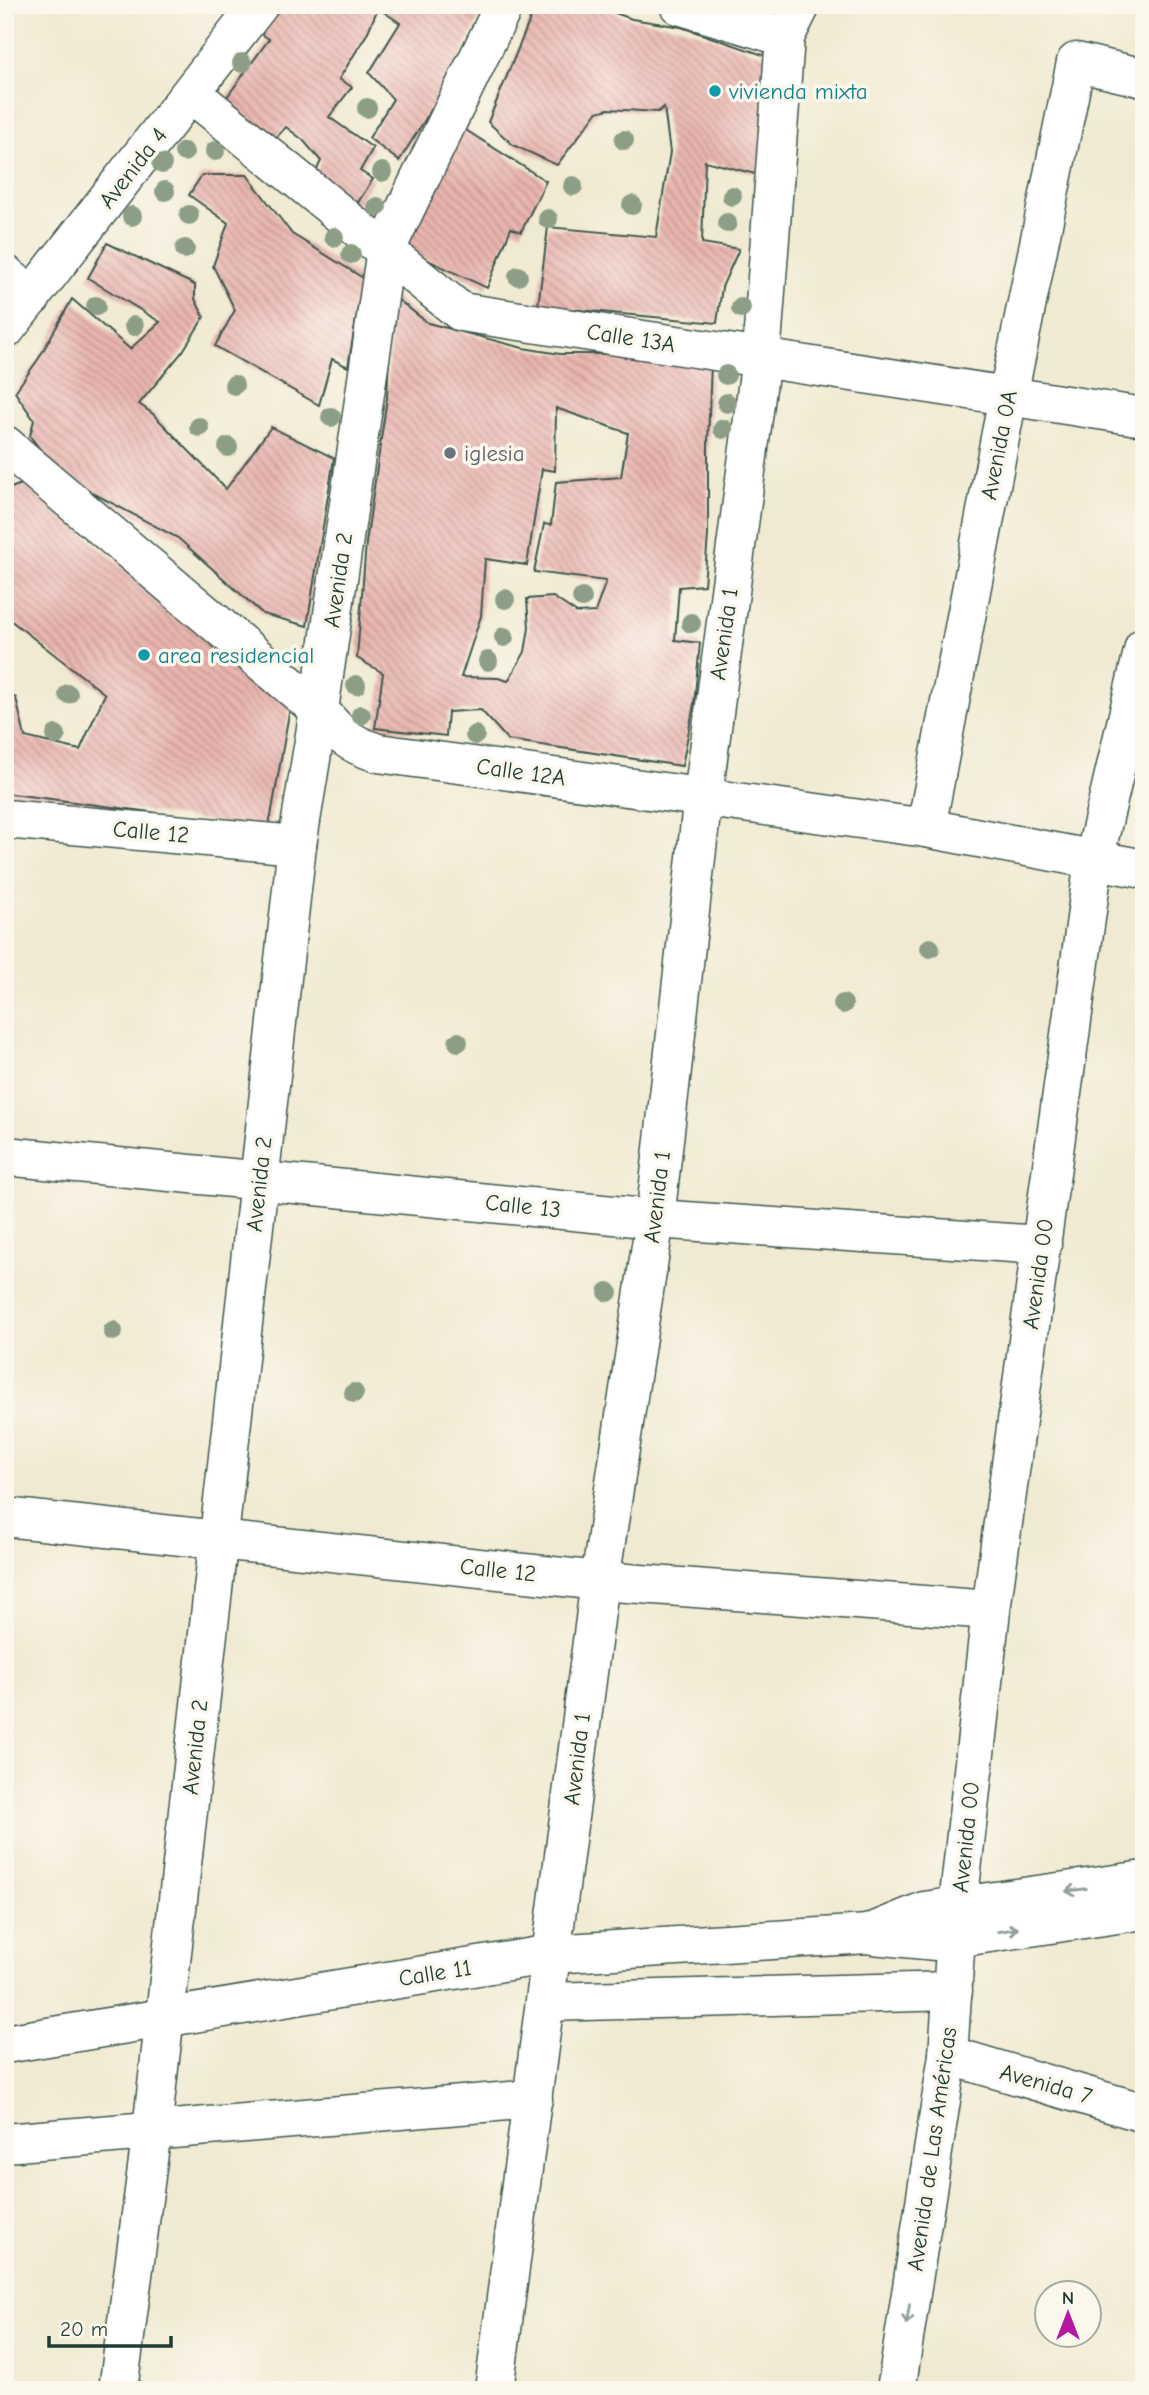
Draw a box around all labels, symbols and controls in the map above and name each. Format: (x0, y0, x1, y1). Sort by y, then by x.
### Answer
place label: vivienda mixta (728, 78, 868, 105)
marker: vivienda mixta (707, 83, 723, 99)
street label: Avenida 4 (93, 122, 173, 214)
street label: Calle 13A (585, 318, 677, 358)
street label: Avenida 0A (975, 388, 1023, 502)
place label: iglesia (464, 440, 525, 467)
marker: iglesia (442, 445, 458, 461)
street label: Avenida 2 (318, 531, 358, 629)
street label: Avenida 1 (704, 586, 744, 682)
place label: area residencial (158, 642, 314, 669)
marker: area residencial (136, 647, 152, 663)
street label: Calle 12A (475, 752, 567, 792)
street label: Calle 12 (112, 815, 190, 849)
street label: Avenida 2 (241, 1135, 277, 1233)
street label: Avenida 1 (638, 1149, 676, 1245)
street label: Calle 13 (484, 1189, 562, 1223)
street label: Avenida 00 (1017, 1217, 1059, 1331)
street label: Calle 12 (459, 1553, 537, 1587)
street label: Avenida 2 (177, 1698, 213, 1796)
street label: Avenida 1 (558, 1711, 596, 1807)
street label: Avenida 00 (947, 1780, 985, 1894)
one-way arrow (1065, 1884, 1088, 1897)
one-way arrow (996, 1923, 1019, 1936)
street label: Calle 11 (397, 1954, 473, 1992)
street label: Avenida de Las Américas (902, 2025, 962, 2273)
street label: Avenida 7 (997, 2058, 1095, 2110)
north arrow (1034, 2280, 1104, 2350)
text: N (1062, 2287, 1074, 2309)
one-way arrow (901, 2302, 914, 2325)
scale bar (49, 2304, 172, 2348)
text: 20 m (60, 2317, 108, 2341)

